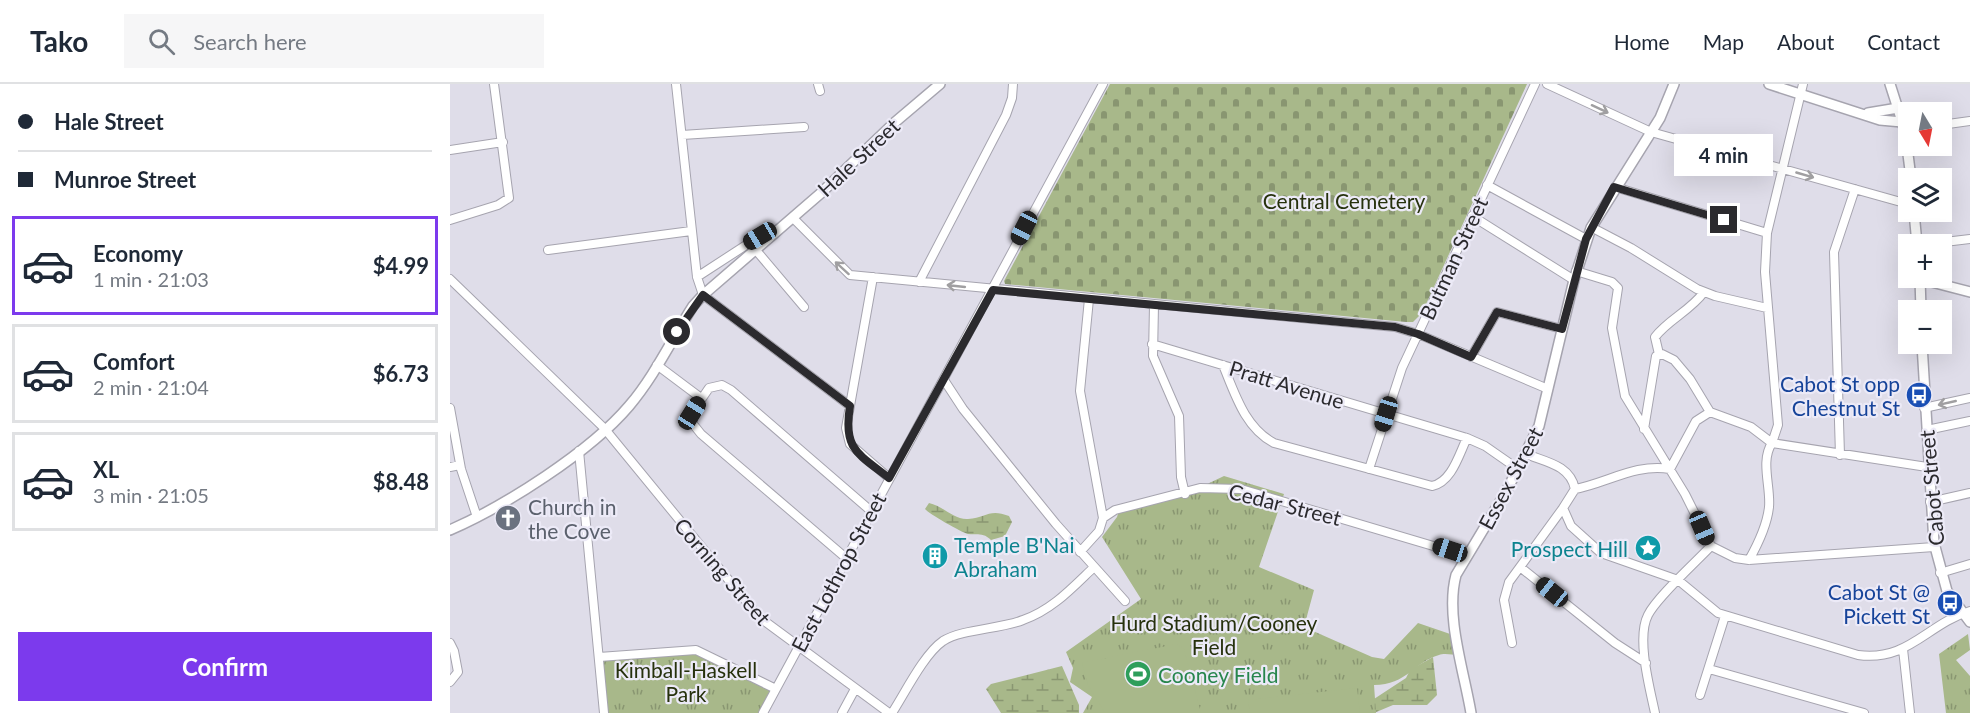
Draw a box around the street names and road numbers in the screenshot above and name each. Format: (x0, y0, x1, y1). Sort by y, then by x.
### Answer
street label: Hale Street (812, 112, 904, 201)
street label: Butman Street (1414, 192, 1493, 323)
street label: Pratt Avenue (1227, 355, 1347, 413)
street label: Essex Street (1473, 422, 1548, 533)
street label: Cabot Street (1913, 429, 1949, 547)
street label: Cedar Street (1226, 478, 1344, 530)
street label: East Lothrop Street (785, 488, 891, 656)
street label: Corning Street (670, 512, 777, 630)

